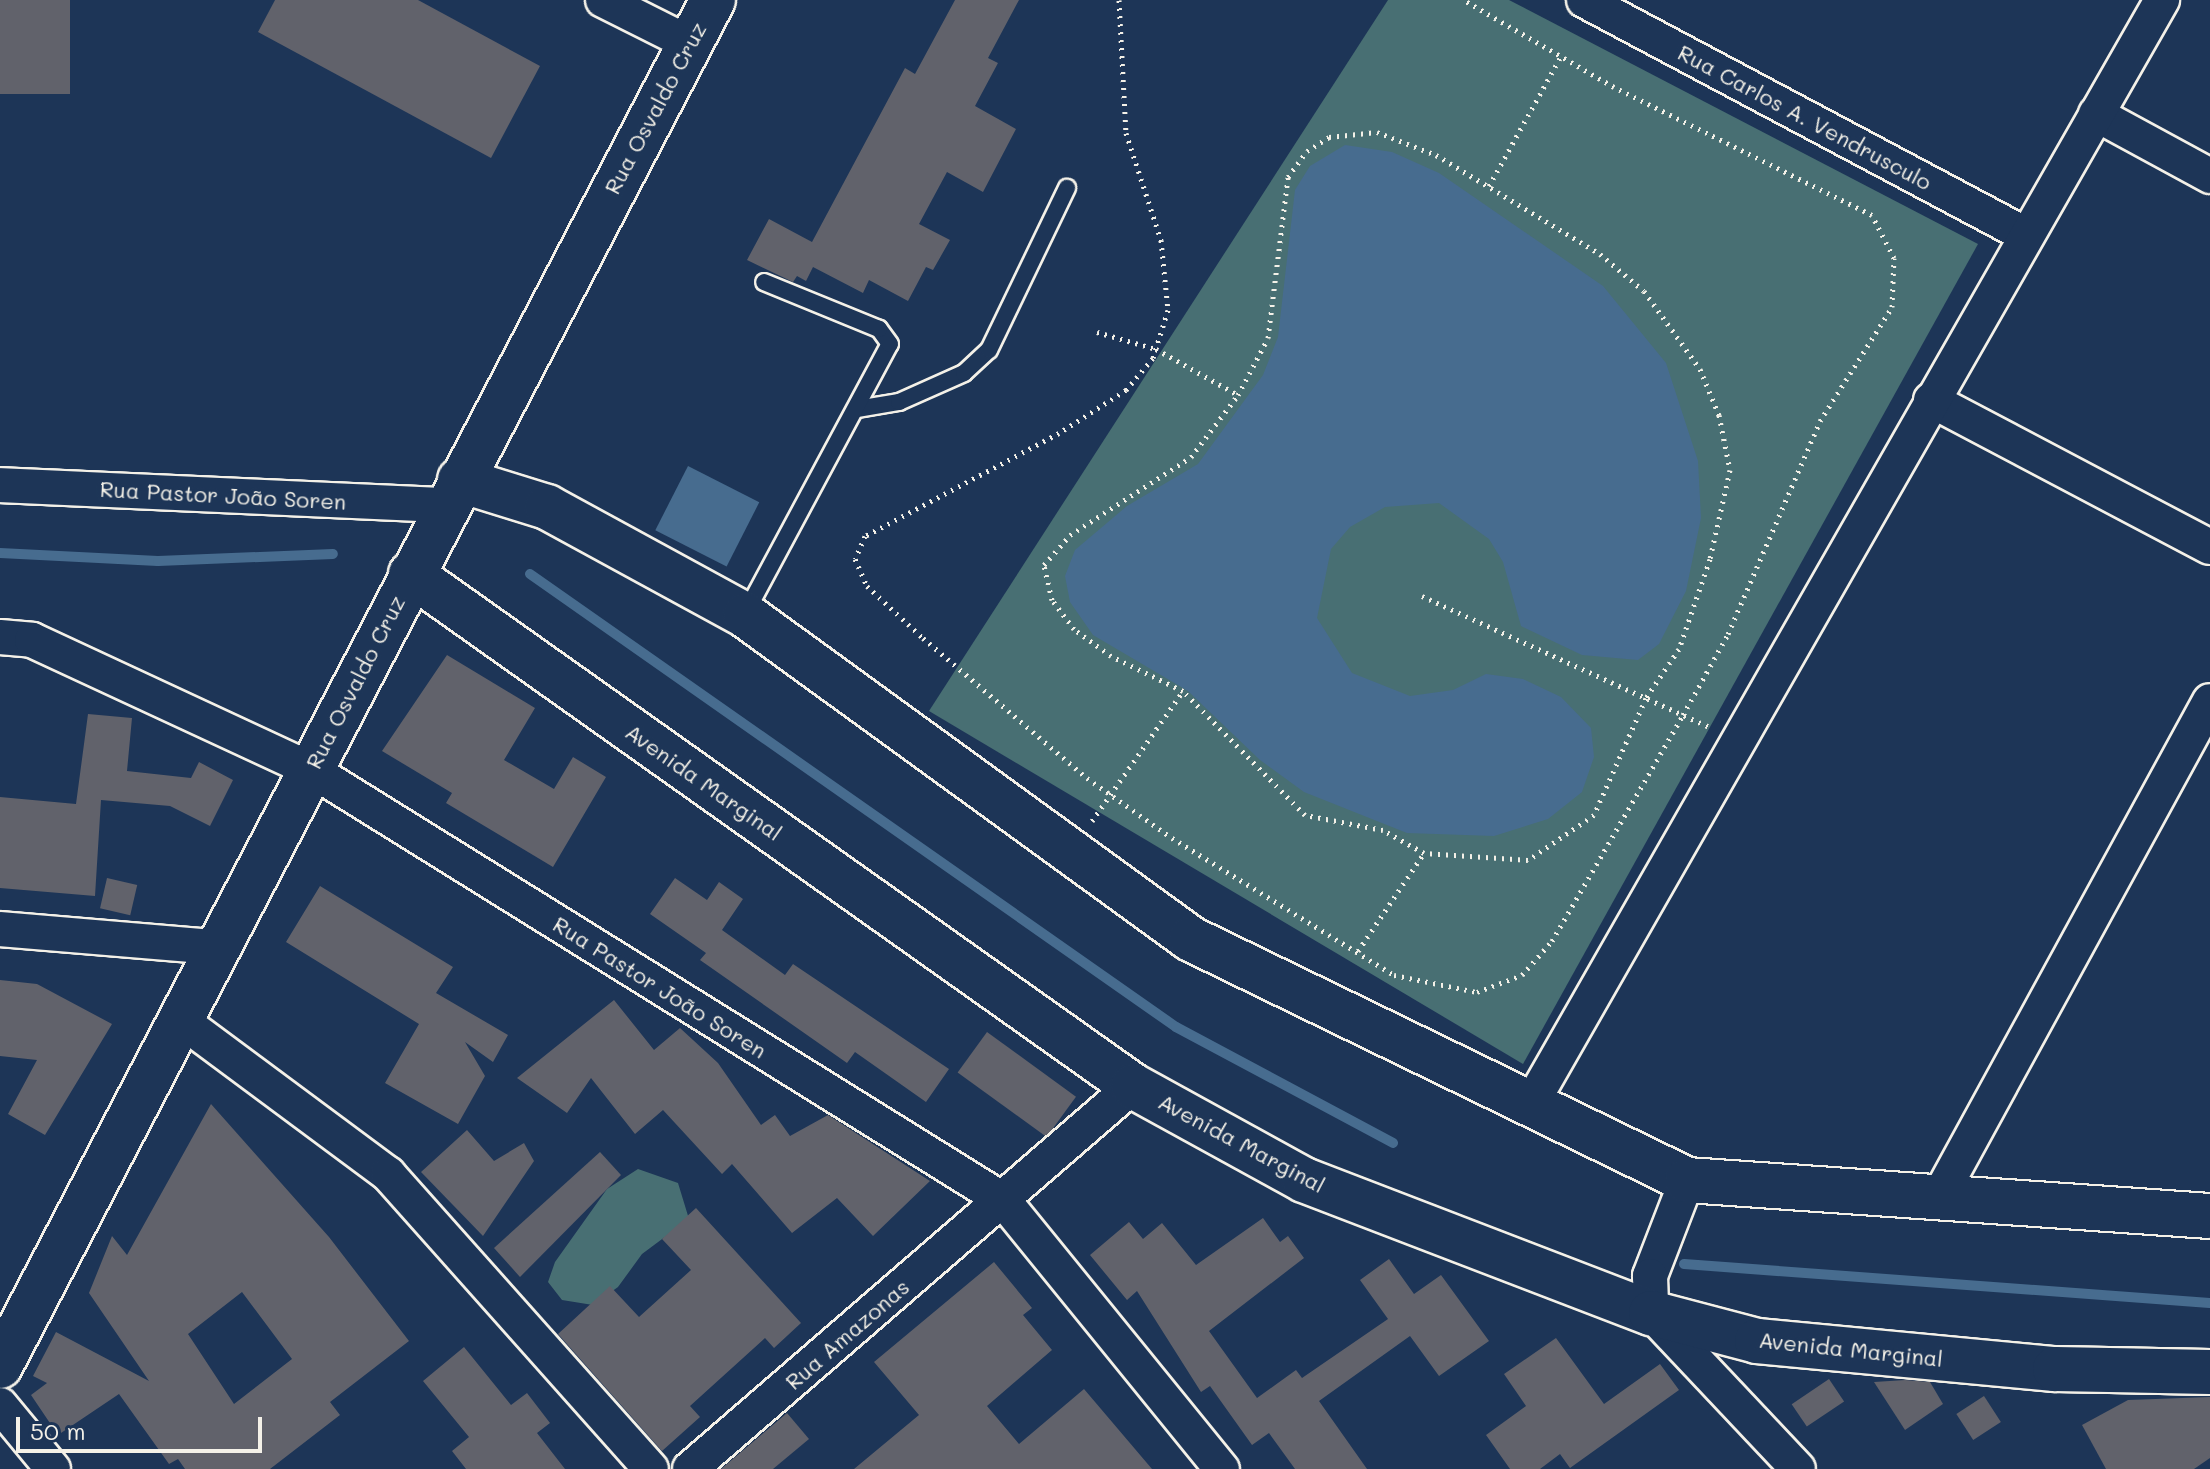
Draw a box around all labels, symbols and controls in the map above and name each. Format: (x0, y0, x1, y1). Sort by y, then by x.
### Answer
street label: Rua Osvaldo Cruz (599, 18, 711, 198)
street label: Rua Carlos A. Vendrusculo (1674, 39, 1936, 195)
street label: Rua Pastor João Soren (99, 475, 347, 515)
street label: Rua Osvaldo Cruz (300, 591, 410, 773)
street label: Avenida Marginal (621, 718, 787, 846)
street label: Rua Pastor João Soren (548, 910, 772, 1064)
street label: Avenida Marginal (1154, 1088, 1330, 1198)
street label: Rua Amazonas (780, 1273, 914, 1395)
street label: Avenida Marginal (1758, 1326, 1944, 1372)
scale bar (20, 1401, 266, 1451)
text: 50 m (30, 1415, 86, 1446)

